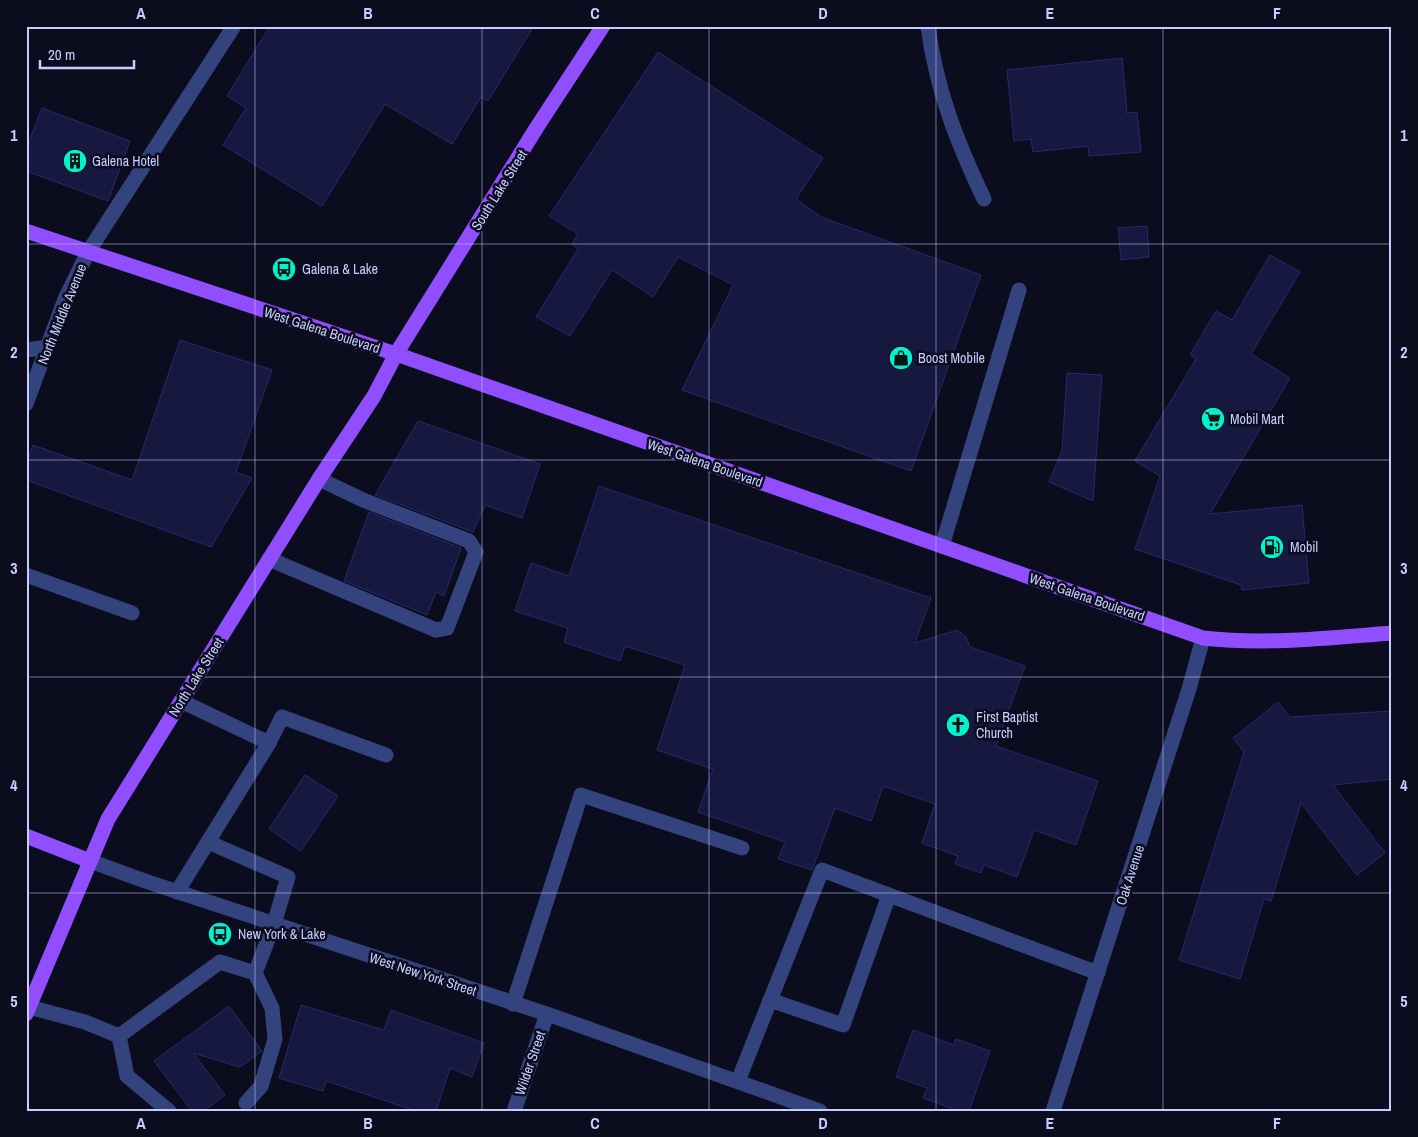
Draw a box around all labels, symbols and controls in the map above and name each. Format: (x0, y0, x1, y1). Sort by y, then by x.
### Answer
text: A (136, 2, 146, 24)
text: B (363, 2, 373, 24)
text: C (590, 2, 600, 24)
text: D (818, 2, 828, 24)
text: E (1046, 2, 1055, 24)
text: F (1273, 2, 1281, 24)
scale bar (40, 38, 134, 70)
text: 20 m (48, 44, 75, 65)
text: 1 (10, 124, 18, 146)
text: 1 (1400, 124, 1408, 146)
street label: South Lake Street (467, 146, 531, 234)
building icon: Galena Hotel (62, 148, 88, 174)
place label: Galena Hotel (92, 152, 159, 170)
bus stop icon: Galena & Lake (271, 256, 297, 282)
place label: Galena & Lake (302, 260, 378, 278)
street label: North Middle Avenue (34, 261, 90, 367)
street label: West Galena Boulevard (262, 303, 382, 357)
text: 2 (10, 341, 18, 363)
text: 2 (1400, 341, 1408, 363)
shop icon: Boost Mobile (888, 345, 914, 371)
place label: Boost Mobile (918, 349, 985, 367)
supermarket icon: Mobil Mart (1200, 406, 1226, 432)
place label: Mobil Mart (1230, 410, 1284, 428)
street label: West Galena Boulevard (645, 435, 765, 491)
fuel station icon: Mobil (1259, 534, 1285, 560)
place label: Mobil (1290, 538, 1318, 556)
text: 3 (10, 557, 18, 579)
text: 3 (1400, 557, 1408, 579)
street label: West Galena Boulevard (1027, 569, 1147, 625)
street label: North Lake Street (165, 634, 227, 720)
place label: First Baptist Church (976, 708, 1038, 742)
church icon: First Baptist Church (945, 712, 971, 738)
text: 4 (10, 774, 18, 796)
text: 4 (1400, 774, 1408, 796)
street label: Oak Avenue (1112, 843, 1148, 907)
bus stop icon: New York & Lake (207, 921, 233, 947)
place label: New York & Lake (238, 925, 326, 943)
street label: West New York Street (367, 948, 479, 1000)
text: 5 (10, 990, 18, 1012)
text: 5 (1400, 990, 1408, 1012)
street label: Wilder Street (511, 1028, 549, 1098)
text: A (136, 1112, 146, 1134)
text: B (363, 1112, 373, 1134)
text: C (590, 1112, 600, 1134)
text: D (818, 1112, 828, 1134)
text: E (1046, 1112, 1055, 1134)
text: F (1273, 1112, 1281, 1134)

